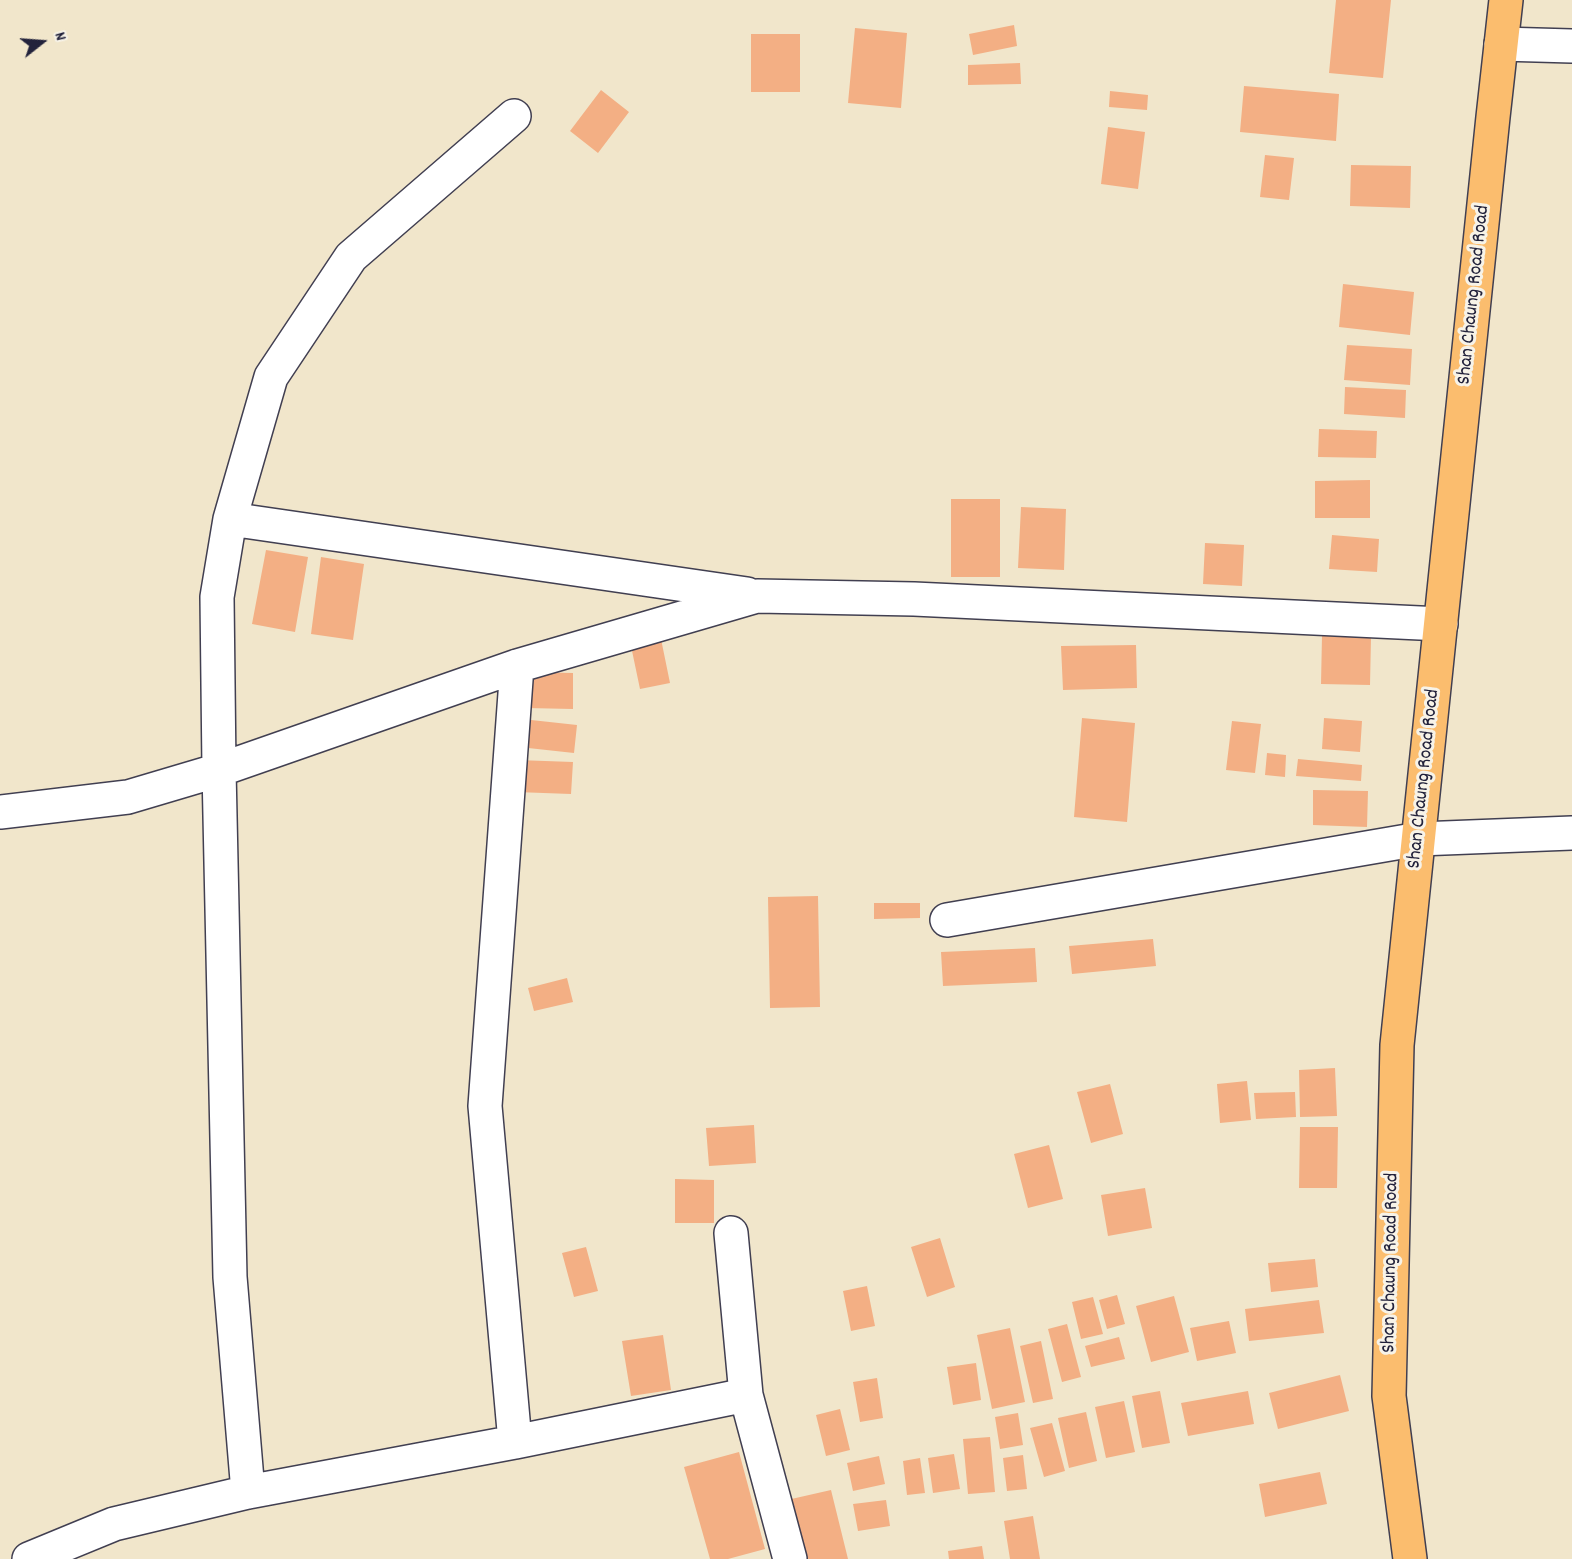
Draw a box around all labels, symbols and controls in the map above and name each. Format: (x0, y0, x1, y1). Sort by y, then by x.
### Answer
north arrow (12, 12, 72, 72)
text: N (48, 29, 72, 44)
street label: Shan Chaung Road Road (1454, 204, 1496, 386)
street label: Shan Chaung Road Road (1404, 688, 1446, 870)
street label: Shan Chaung Road Road (1378, 1173, 1406, 1353)

